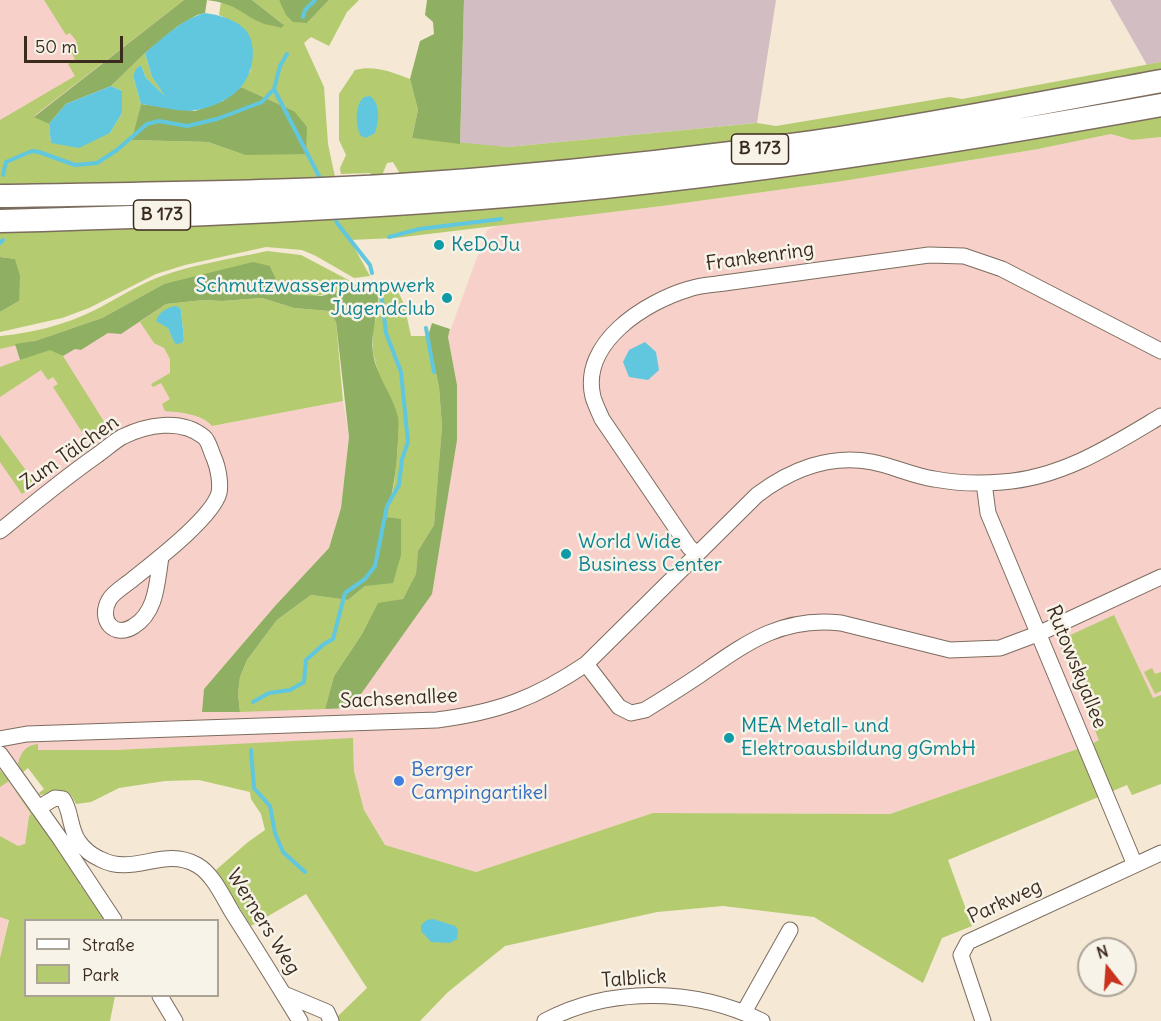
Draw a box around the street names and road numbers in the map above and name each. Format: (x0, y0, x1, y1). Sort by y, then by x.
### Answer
road number: B 173 (732, 134, 789, 164)
road number: B 173 (134, 200, 190, 230)
street label: Frankenring (704, 238, 816, 276)
street label: Zum Tälchen (16, 410, 124, 496)
street label: Rutowskyallee (1040, 602, 1112, 732)
street label: Sachsenallee (340, 684, 458, 714)
street label: Werners Weg (221, 865, 305, 979)
street label: Parkweg (964, 874, 1046, 930)
street label: Talblick (601, 965, 667, 993)

